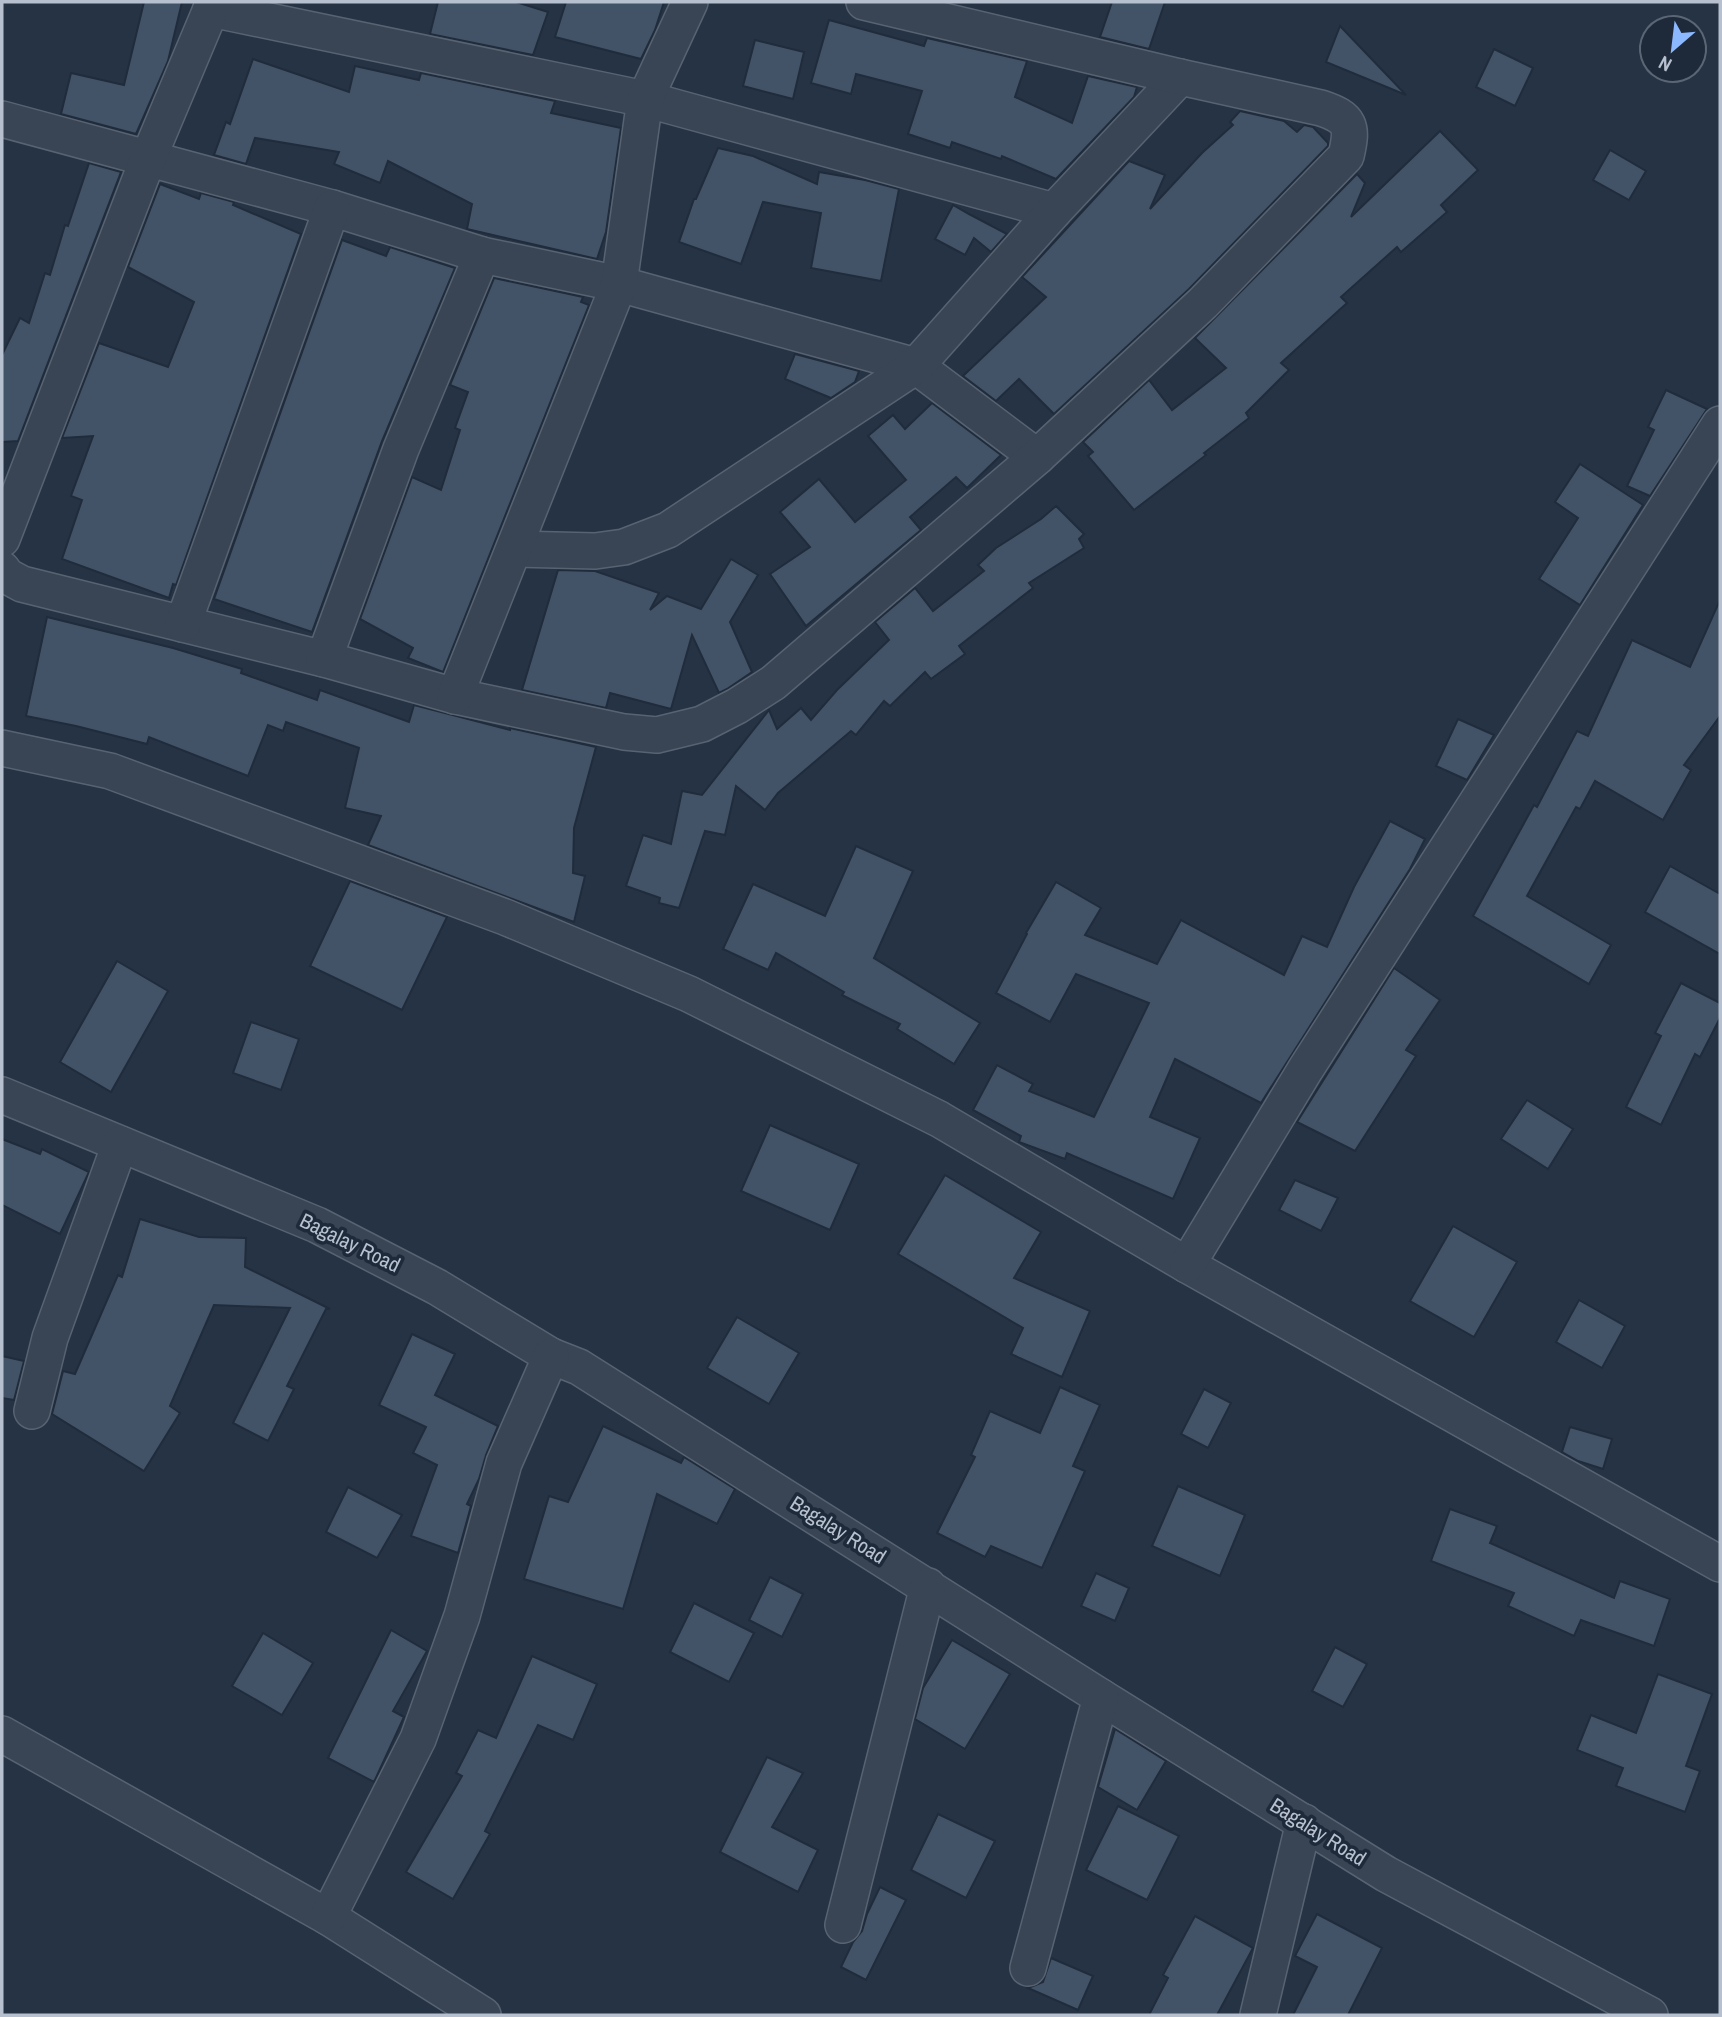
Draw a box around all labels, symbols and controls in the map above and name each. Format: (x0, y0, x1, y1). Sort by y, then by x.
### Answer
north arrow (1638, 14, 1708, 84)
text: N (1654, 50, 1676, 78)
street label: Bagalay Road (295, 1206, 405, 1279)
street label: Bagalay Road (785, 1489, 892, 1571)
street label: Bagalay Road (1265, 1791, 1372, 1873)

